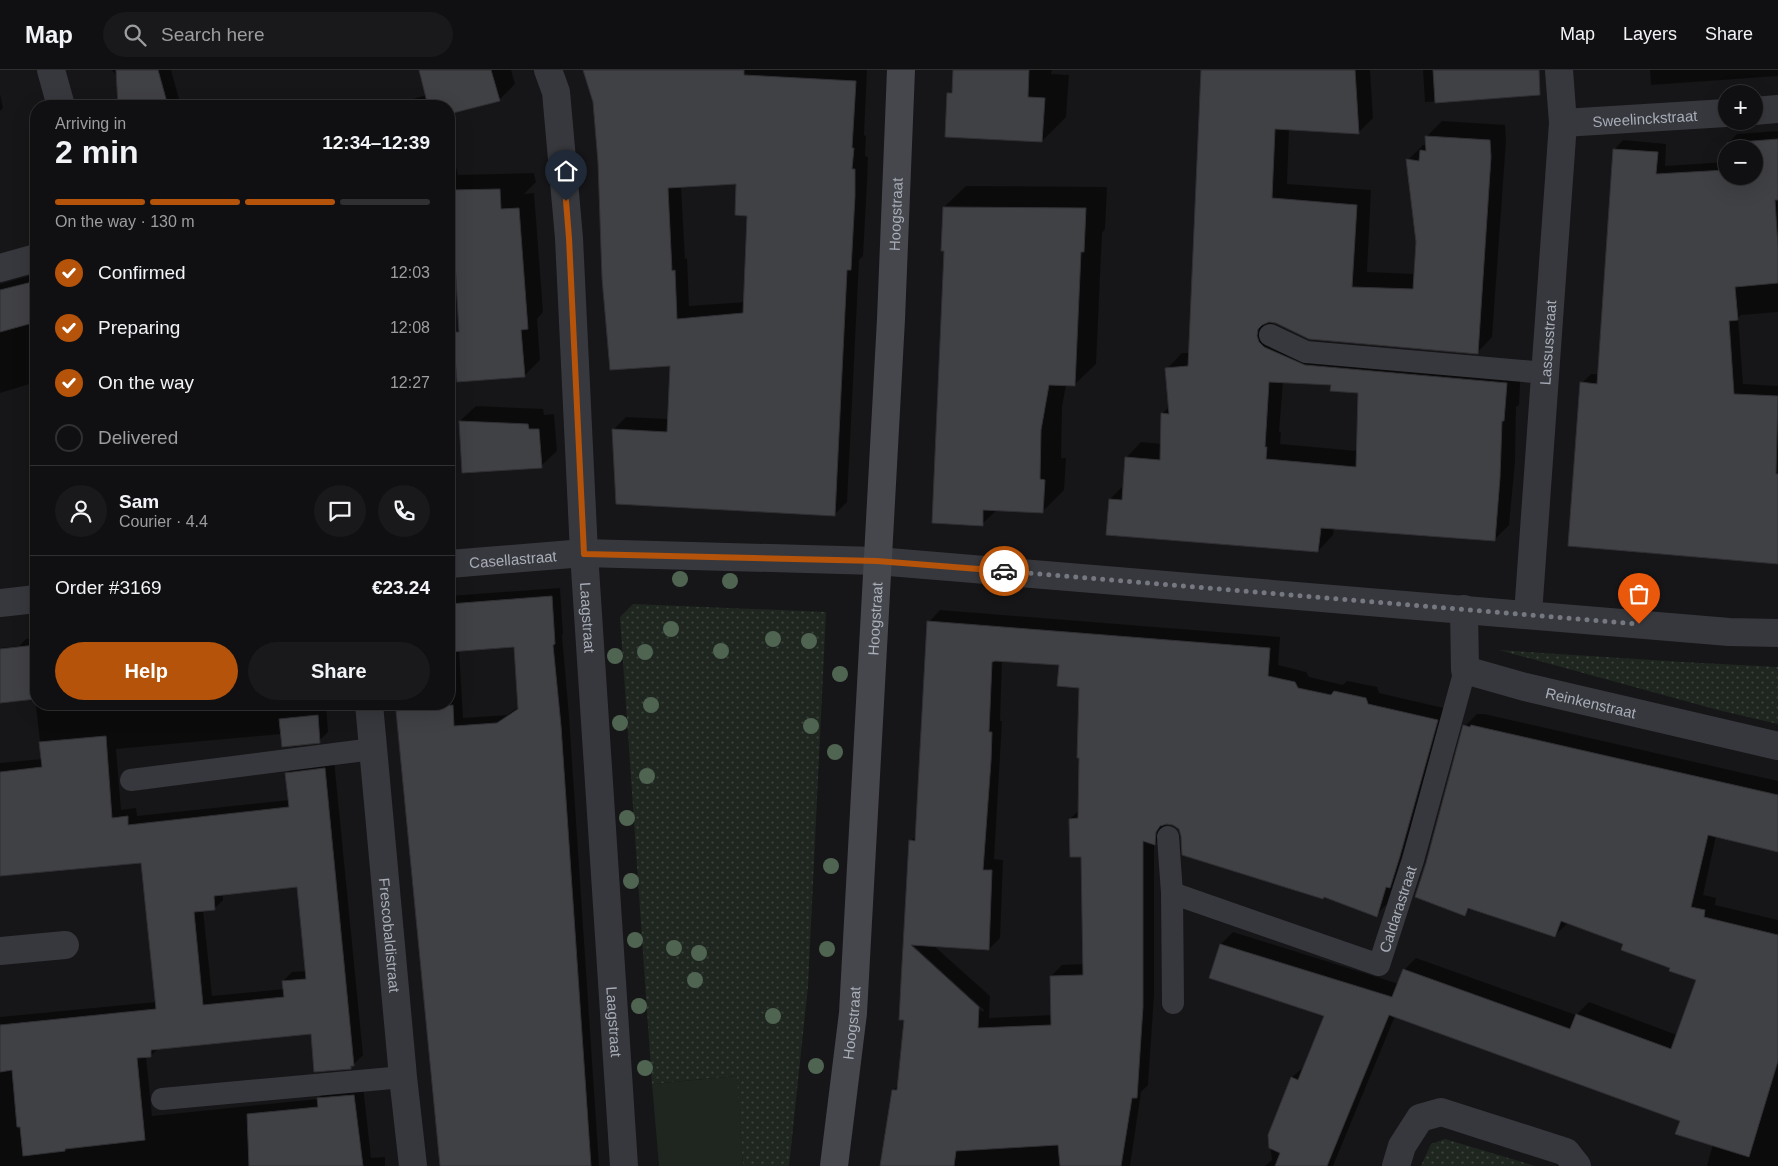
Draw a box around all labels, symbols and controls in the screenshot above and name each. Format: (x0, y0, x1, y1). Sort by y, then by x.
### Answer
search box (103, 12, 453, 57)
text: Map (25, 21, 73, 48)
icon: search (121, 21, 149, 49)
text: Search here (161, 24, 265, 45)
text: Map (1560, 24, 1595, 44)
text: Layers (1623, 24, 1677, 44)
text: Share (1705, 24, 1753, 44)
map controls (1718, 85, 1763, 185)
button: + (1718, 85, 1763, 130)
street label: Sweelinckstraat (1592, 106, 1699, 130)
text: Arriving in (55, 115, 126, 132)
text: 12:34–12:39 (322, 132, 430, 153)
text: 2 min (55, 134, 139, 170)
button: − (1718, 140, 1763, 185)
pin (545, 150, 587, 201)
icon: home (552, 157, 580, 185)
street label: Hoogstraat (885, 176, 905, 251)
text: On the way · 130 m (55, 213, 195, 230)
icon: check (55, 259, 83, 287)
text: Confirmed (98, 262, 186, 283)
text: 12:03 (390, 264, 430, 281)
street label: Lassusstraat (1536, 299, 1559, 386)
icon: check (55, 314, 83, 342)
text: Preparing (98, 317, 180, 338)
text: 12:08 (390, 319, 430, 336)
icon: check (55, 369, 83, 397)
text: On the way (98, 372, 194, 393)
text: 12:27 (390, 374, 430, 391)
text: Delivered (98, 427, 178, 448)
button: person (55, 485, 107, 537)
button: chat (314, 485, 366, 537)
button: phone (378, 485, 430, 537)
text: Sam (119, 491, 159, 512)
text: Courier · 4.4 (119, 513, 208, 530)
courier (979, 546, 1029, 596)
street label: Casellastraat (468, 547, 558, 571)
icon: car (990, 557, 1018, 585)
pin (1618, 573, 1660, 624)
text: Order #3169 (55, 577, 162, 598)
text: €23.24 (372, 577, 430, 598)
icon: bag (1625, 580, 1653, 608)
street label: Hoogstraat (864, 581, 885, 656)
street label: Laagstraat (577, 582, 599, 654)
button: Help (55, 642, 238, 700)
button: Share (248, 642, 430, 700)
street label: Reinkenstraat (1544, 684, 1639, 721)
street label: Caldarastraat (1375, 863, 1419, 955)
street label: Frescobaldistraat (376, 877, 404, 994)
street label: Hoogstraat (839, 985, 863, 1061)
street label: Laagstraat (604, 986, 625, 1058)

